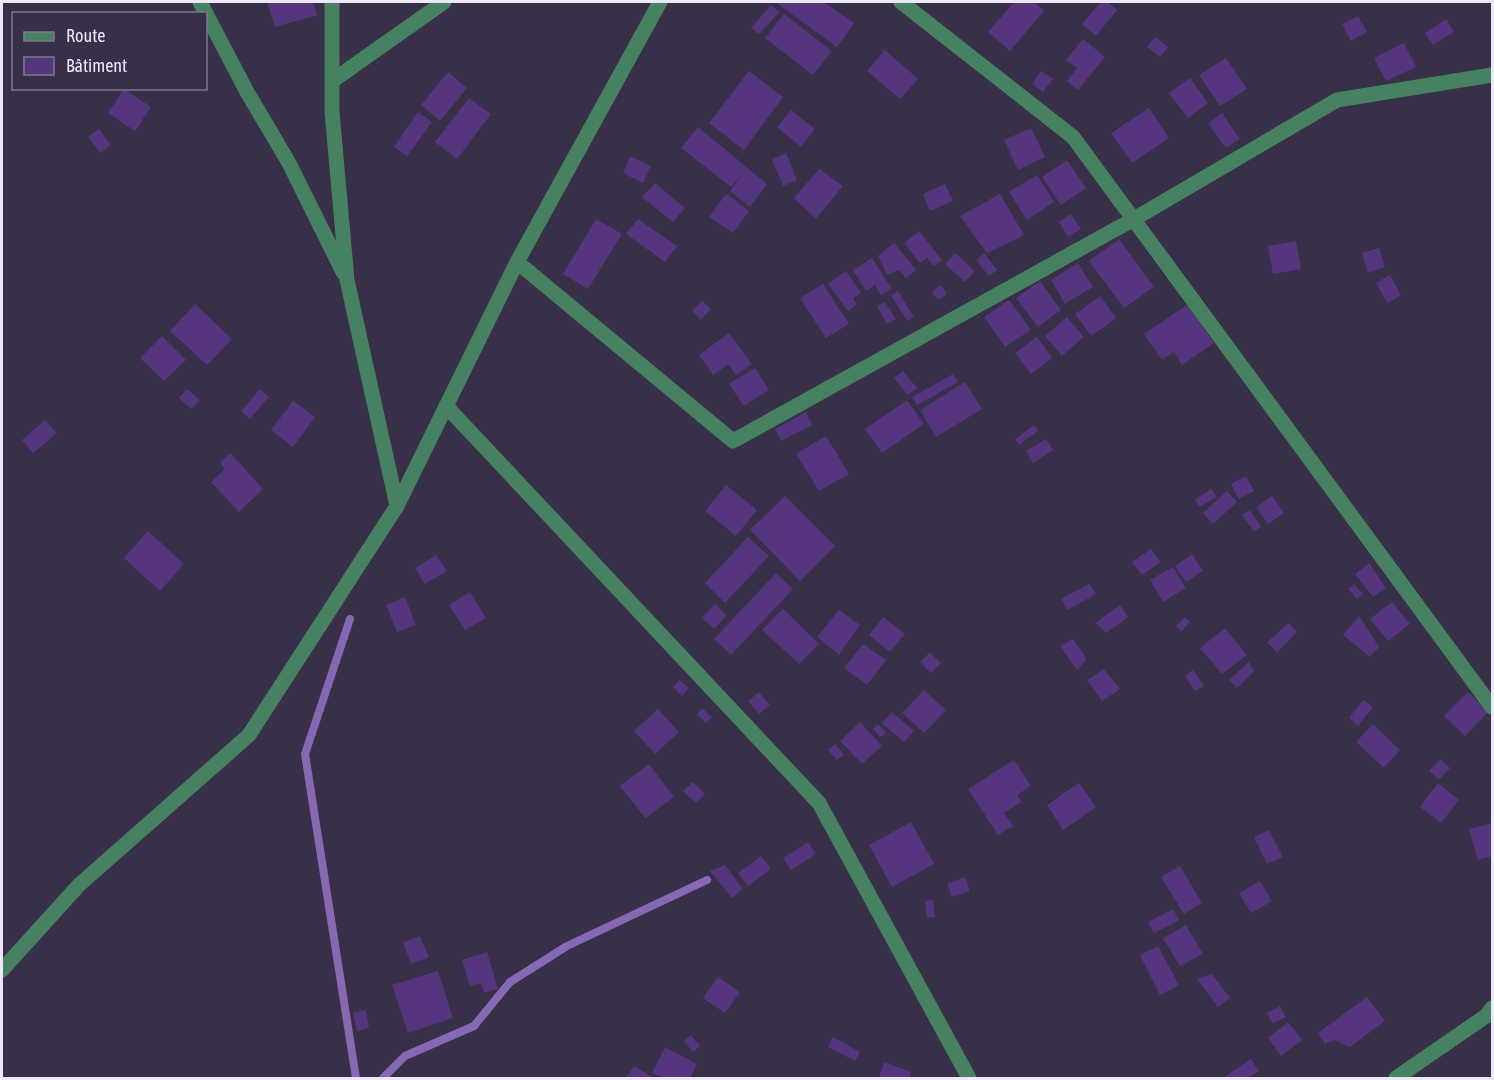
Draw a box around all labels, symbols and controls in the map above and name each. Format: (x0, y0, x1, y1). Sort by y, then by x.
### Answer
legend (12, 12, 207, 90)
text: Route (66, 25, 105, 46)
text: Bâtiment (66, 55, 127, 76)

